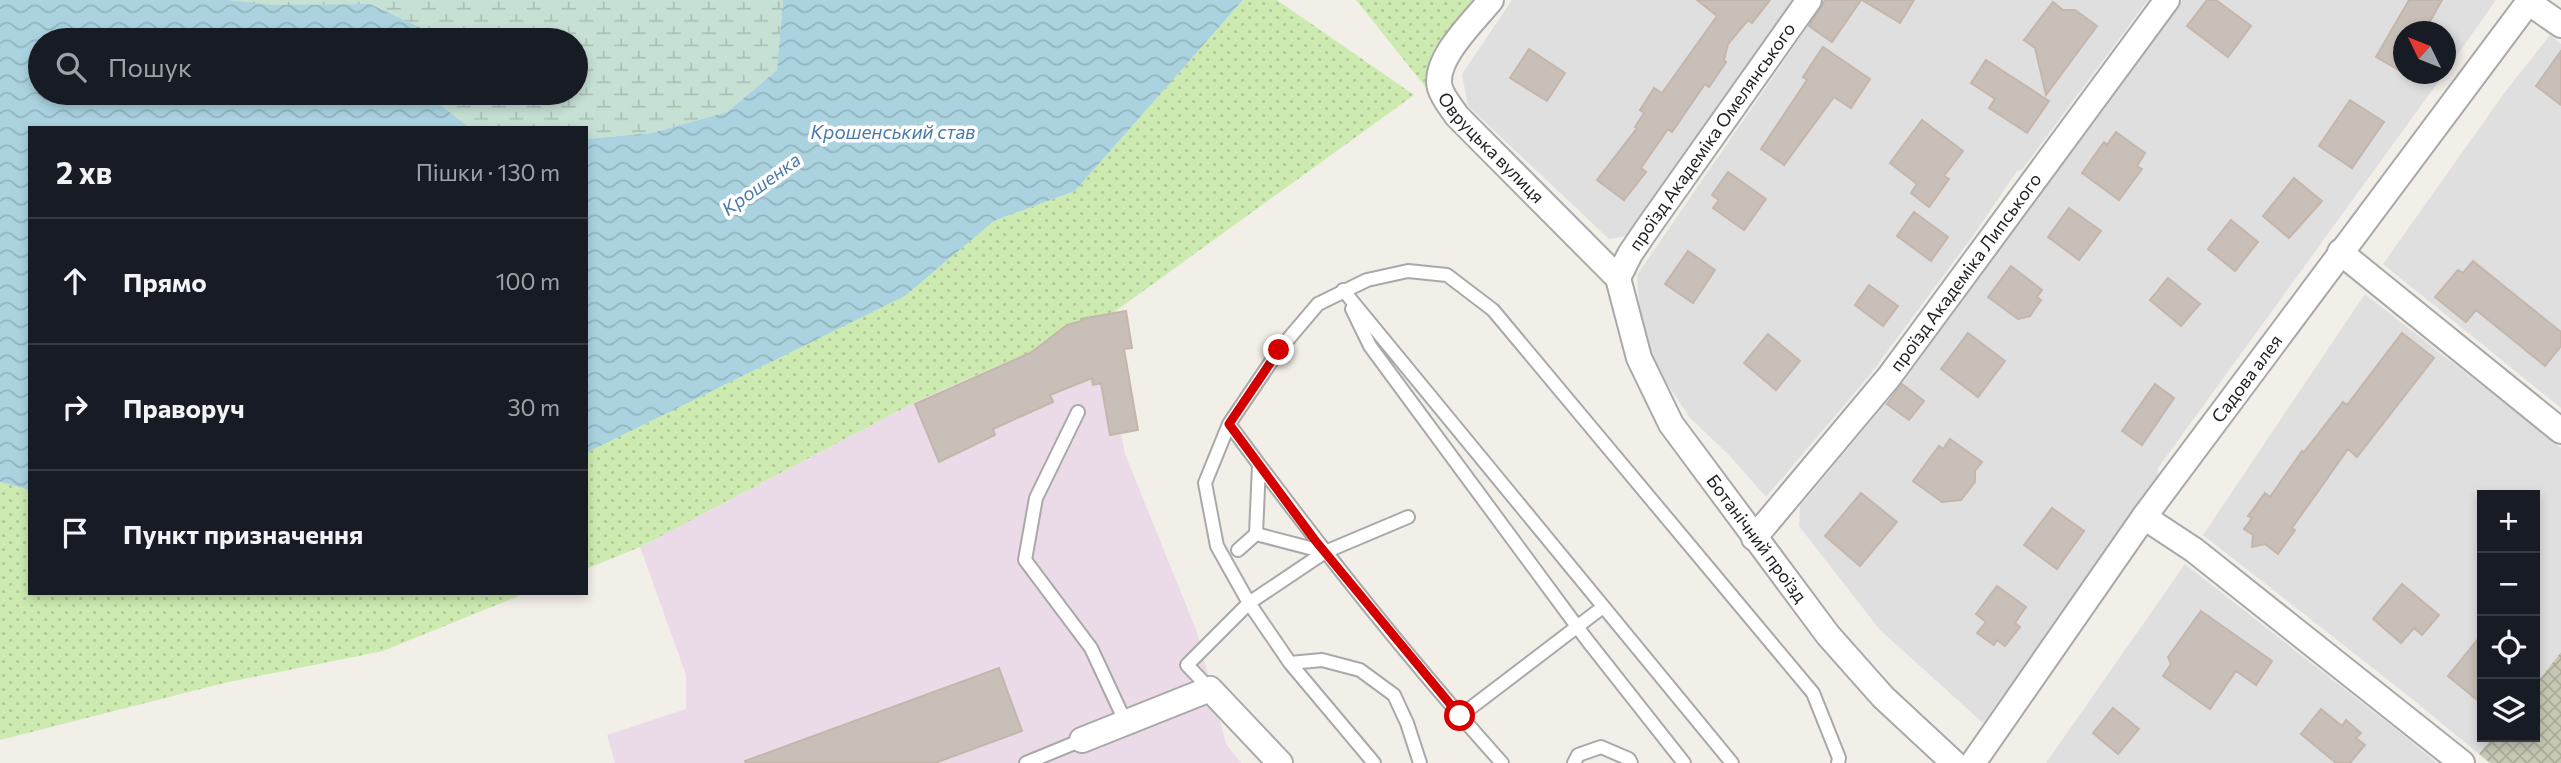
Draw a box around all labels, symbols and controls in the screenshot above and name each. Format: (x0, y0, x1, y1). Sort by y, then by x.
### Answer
street label: проїзд Академіка Омелянського (1624, 18, 1800, 255)
north arrow (2393, 21, 2456, 84)
search box (28, 28, 588, 105)
icon: search (52, 48, 90, 86)
text: Пошук (108, 51, 192, 82)
street label: Овруцька вулиця (1434, 88, 1549, 207)
water label: Крошенський став (811, 120, 975, 143)
water label: Крошенка (717, 147, 805, 220)
text: 2 хв (56, 153, 112, 190)
text: Пішки · 130 m (416, 158, 560, 186)
street label: проїзд Академіка Липського (1885, 168, 2046, 375)
icon: ahead (56, 262, 94, 300)
text: Прямо (123, 266, 207, 297)
text: 100 m (496, 267, 560, 295)
street label: Садова алея (2206, 330, 2286, 427)
route end (1263, 334, 1294, 365)
icon: right (56, 388, 94, 426)
text: Праворуч (123, 392, 245, 423)
text: 30 m (507, 393, 560, 421)
street label: Ботанічний проїзд (1702, 470, 1812, 607)
map controls (2477, 490, 2540, 742)
button: + (2477, 490, 2540, 553)
icon: arrive (56, 514, 94, 552)
text: Пункт призначення (123, 518, 363, 549)
button: − (2477, 553, 2540, 616)
button: locate (2477, 616, 2540, 679)
button: layers (2477, 679, 2540, 742)
route start (1444, 700, 1475, 731)

